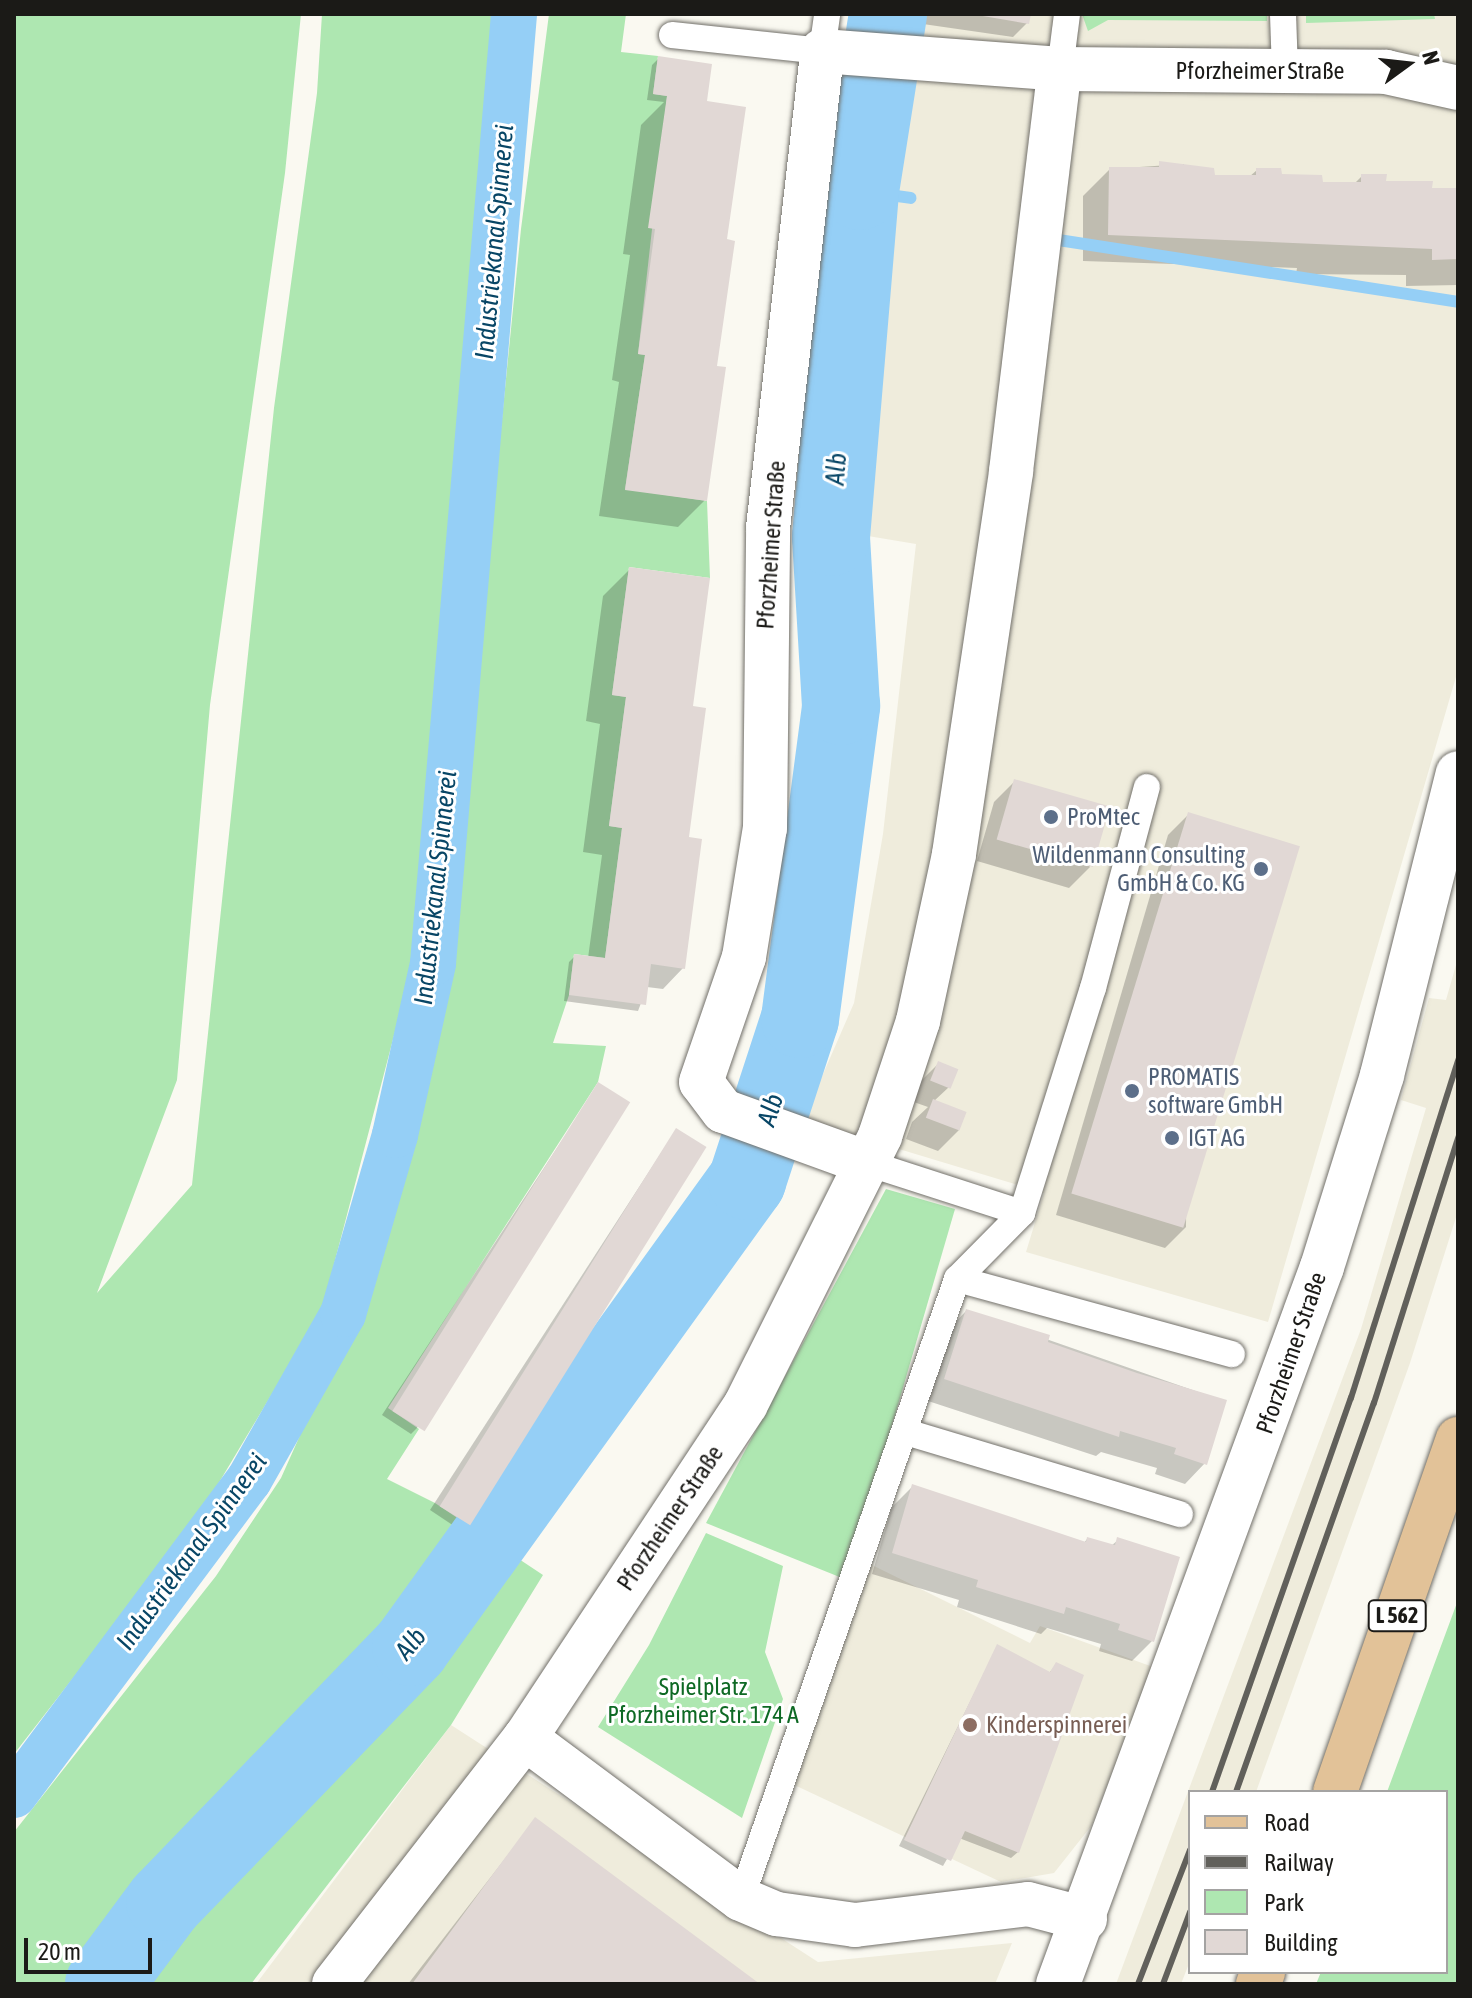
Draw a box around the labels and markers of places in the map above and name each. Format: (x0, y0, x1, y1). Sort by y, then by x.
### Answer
place label: ProMtec (1067, 803, 1140, 831)
marker: ProMtec (1042, 808, 1060, 826)
place label: Wildenmann Consulting GmbH & Co. KG (1033, 841, 1245, 897)
marker: Wildenmann Consulting GmbH & Co. KG (1252, 860, 1270, 878)
place label: PROMATIS software GmbH (1148, 1063, 1283, 1119)
marker: PROMATIS software GmbH (1123, 1082, 1141, 1100)
place label: IGT AG (1188, 1124, 1245, 1152)
marker: IGT AG (1163, 1129, 1181, 1147)
place label: Kinderspinnerei (986, 1711, 1127, 1739)
marker: Kinderspinnerei (961, 1716, 979, 1734)

